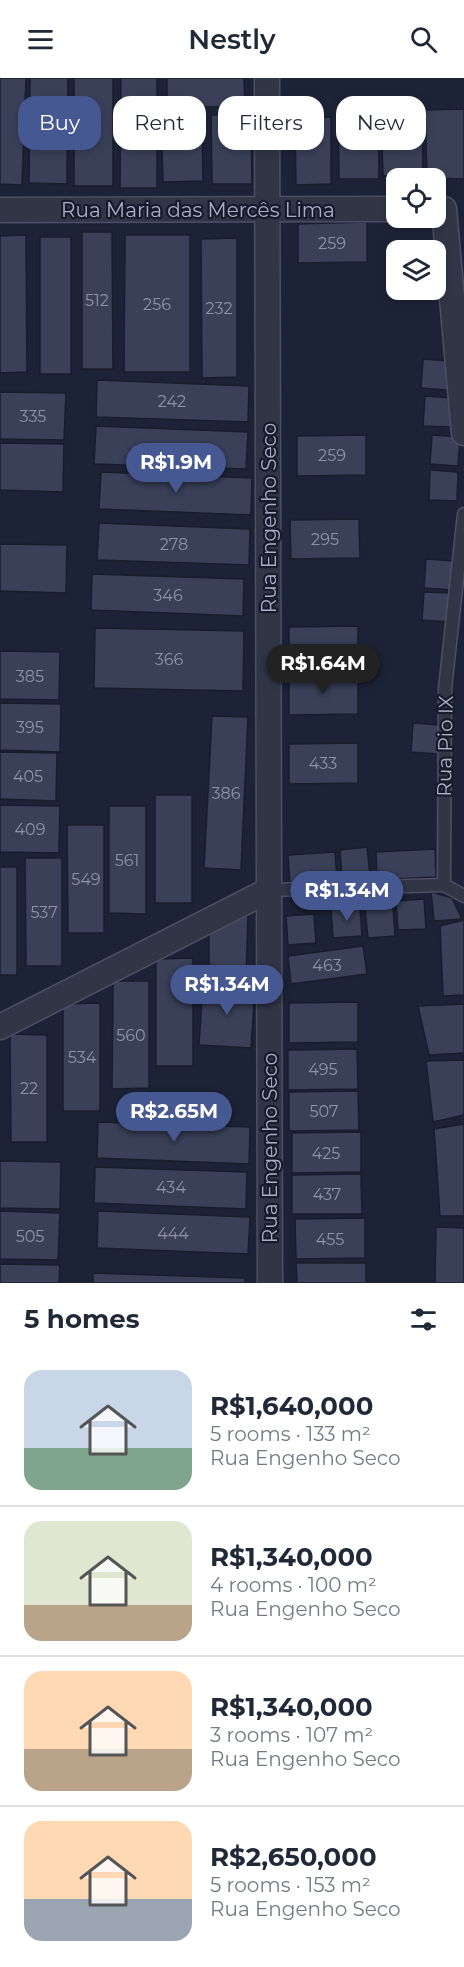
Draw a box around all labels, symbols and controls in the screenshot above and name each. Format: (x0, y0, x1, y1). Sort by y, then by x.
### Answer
icon: menu (24, 23, 57, 56)
text: Nestly (188, 23, 276, 56)
icon: search (407, 23, 440, 56)
chip: Buy (18, 96, 101, 150)
chip: Rent (113, 96, 206, 150)
chip: Filters (218, 96, 324, 150)
chip: New (336, 96, 426, 150)
map controls (386, 168, 446, 300)
button: locate (386, 168, 446, 228)
street label: Rua Maria das Mercês Lima (61, 198, 335, 222)
house number: 259 (318, 234, 346, 253)
button: layers (386, 240, 446, 300)
house number: 512 (85, 291, 109, 310)
house number: 256 (143, 295, 171, 314)
house number: 232 (205, 299, 233, 318)
house number: 242 (158, 392, 186, 411)
house number: 335 (20, 407, 46, 426)
street label: Rua Engenho Seco (257, 423, 281, 613)
pin: R$1.9M (127, 443, 225, 494)
house number: 259 (318, 446, 346, 465)
text: R$1.9M (140, 450, 212, 474)
house number: 295 (311, 530, 339, 549)
house number: 278 (160, 535, 188, 554)
house number: 346 (153, 586, 183, 605)
pin: R$1.64M (268, 644, 378, 695)
house number: 366 (155, 650, 184, 669)
text: R$1.64M (280, 651, 366, 675)
house number: 385 (16, 667, 44, 686)
street label: Rua Pio IX (432, 695, 458, 797)
house number: 395 (16, 718, 44, 737)
house number: 433 (309, 754, 337, 773)
house number: 405 (13, 767, 43, 786)
house number: 386 (212, 784, 241, 803)
house number: 409 (15, 820, 45, 839)
house number: 561 (115, 851, 139, 870)
house number: 549 (71, 870, 101, 889)
pin: R$1.34M (292, 871, 402, 922)
text: R$1.34M (304, 878, 390, 902)
house number: 537 (30, 903, 58, 922)
house number: 463 (312, 956, 342, 975)
pin: R$1.34M (172, 965, 282, 1016)
text: R$1.34M (184, 972, 270, 996)
house number: 560 (116, 1026, 146, 1045)
house number: 534 (68, 1048, 97, 1067)
street label: Rua Engenho Seco (258, 1053, 282, 1243)
house number: 495 (308, 1060, 338, 1079)
house number: 22 (20, 1079, 38, 1098)
pin: R$2.65M (119, 1092, 229, 1143)
text: R$2.65M (130, 1099, 218, 1123)
house number: 507 (310, 1102, 338, 1121)
house number: 425 (312, 1144, 340, 1163)
house number: 434 (156, 1178, 186, 1197)
house number: 437 (313, 1185, 341, 1204)
house number: 444 (157, 1224, 189, 1243)
house number: 505 (16, 1227, 44, 1246)
house number: 455 (316, 1230, 344, 1249)
text: 5 homes (24, 1303, 140, 1335)
icon: filters (407, 1303, 440, 1336)
text: R$1,640,000 (210, 1390, 373, 1422)
icon: home (72, 1394, 144, 1466)
text: 5 rooms · 133 m² (210, 1422, 371, 1446)
text: Rua Engenho Seco (210, 1446, 400, 1470)
text: R$1,340,000 (210, 1541, 373, 1573)
icon: home (72, 1545, 144, 1617)
text: 4 rooms · 100 m² (210, 1573, 377, 1597)
text: Rua Engenho Seco (210, 1597, 400, 1621)
text: R$1,340,000 (210, 1691, 373, 1723)
icon: home (72, 1695, 144, 1767)
text: 3 rooms · 107 m² (210, 1723, 373, 1747)
text: Rua Engenho Seco (210, 1747, 400, 1771)
text: R$2,650,000 (210, 1841, 377, 1873)
icon: home (72, 1845, 144, 1917)
text: 5 rooms · 153 m² (210, 1873, 371, 1897)
text: Rua Engenho Seco (210, 1897, 400, 1921)

